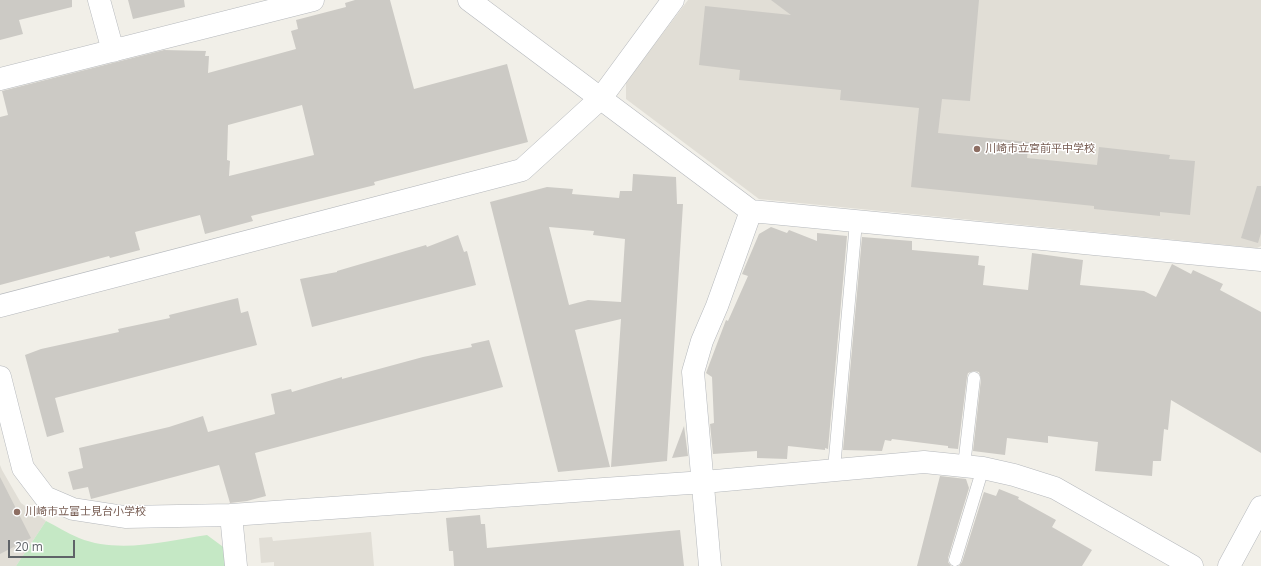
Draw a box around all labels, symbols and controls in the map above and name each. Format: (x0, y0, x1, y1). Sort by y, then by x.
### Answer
place label: 川崎市立宮前平中学校 (985, 142, 1095, 156)
marker: 川崎市立宮前平中学校 (972, 144, 982, 154)
place label: 川崎市立富士見台小学校 (25, 505, 146, 519)
marker: 川崎市立富士見台小学校 (12, 507, 22, 517)
scale bar (10, 532, 77, 558)
text: 20 m (15, 538, 43, 555)

